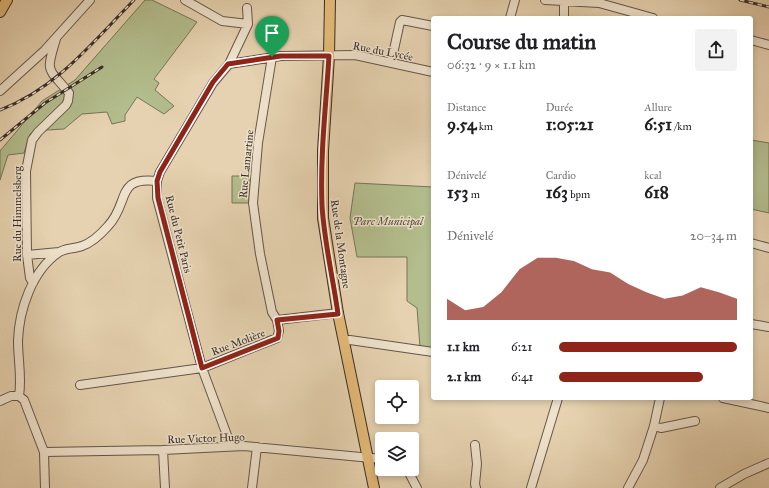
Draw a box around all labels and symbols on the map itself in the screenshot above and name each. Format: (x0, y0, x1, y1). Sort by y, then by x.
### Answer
pin (255, 16, 289, 57)
street label: Rue du Lycée (352, 39, 415, 64)
street label: Rue Lamartine (236, 129, 257, 199)
street label: Rue du Himmelsberg (11, 165, 24, 262)
street label: Rue du Petit Paris (163, 194, 194, 274)
street label: Rue de la Montagne (328, 199, 353, 290)
park label: Parc Municipal (353, 215, 424, 229)
street label: Rue Molière (210, 326, 267, 359)
street label: Rue Victor Hugo (167, 431, 245, 446)

